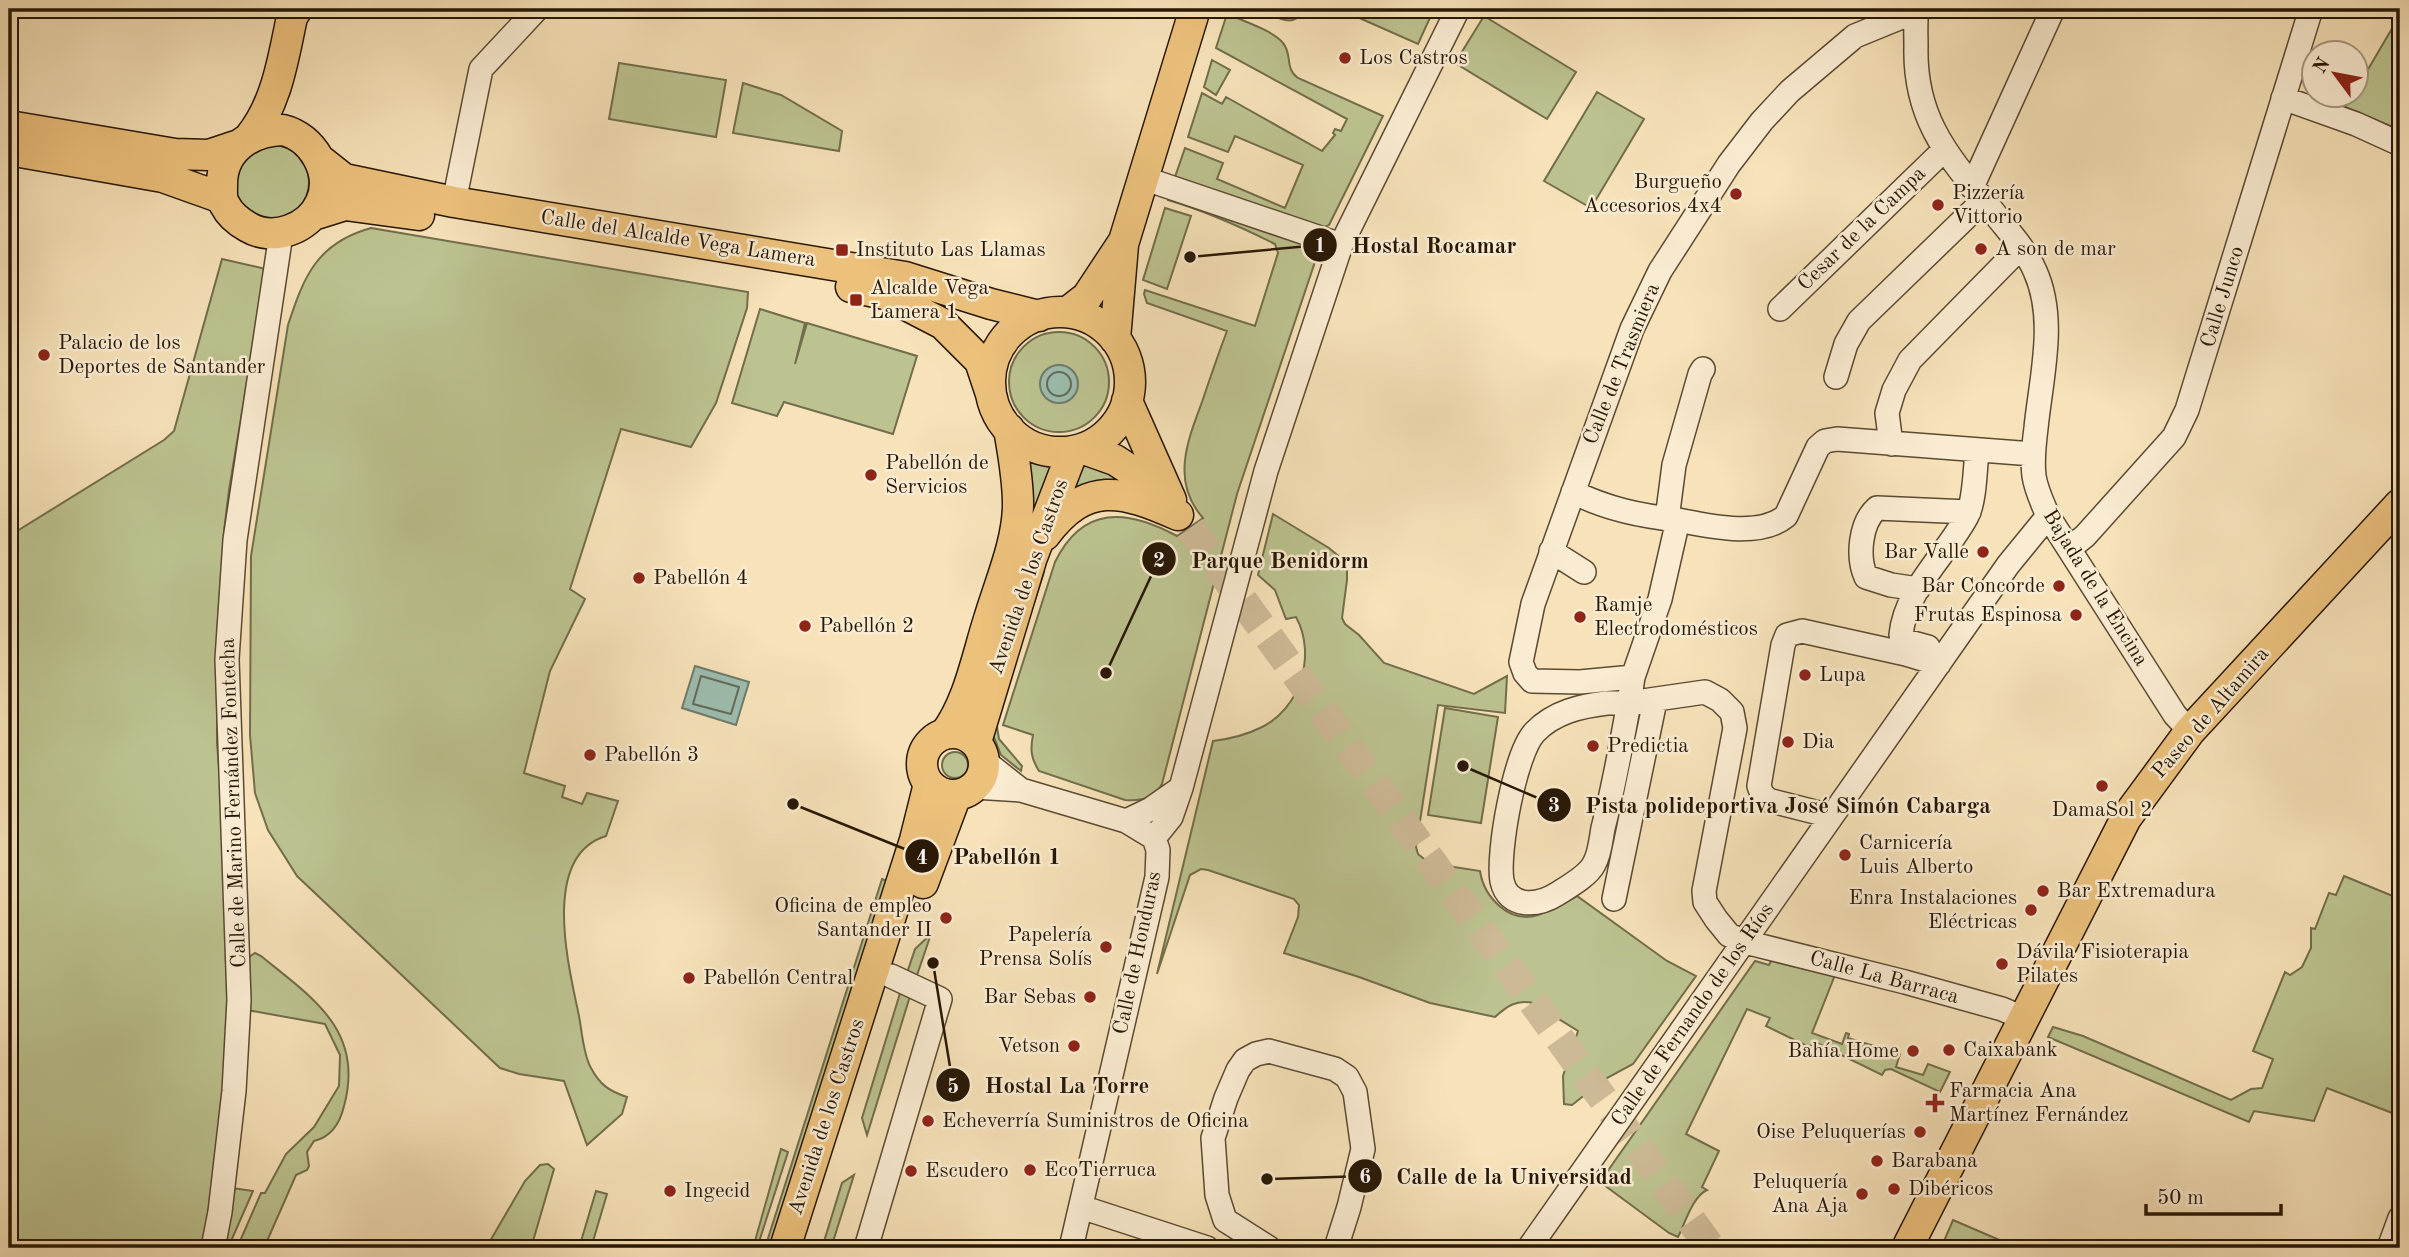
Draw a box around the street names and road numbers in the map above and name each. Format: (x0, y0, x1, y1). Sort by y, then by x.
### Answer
street label: Cesar de la Campa (1794, 163, 1930, 295)
street label: Calle del Alcalde Vega Lamera (539, 207, 817, 271)
street label: Calle Junco (2198, 244, 2248, 350)
street label: Calle de Trasmiera (1580, 280, 1664, 448)
street label: Avenida de los Castros (986, 477, 1072, 677)
street label: Bajada de la Encina (2038, 506, 2152, 670)
street label: Calle de Marino Fernández Fontecha (218, 638, 250, 968)
street label: Paseo de Altamira (2149, 643, 2273, 783)
street label: Calle de Honduras (1110, 869, 1166, 1037)
street label: Calle de Fernando de los Ríos (1608, 900, 1778, 1130)
street label: Calle La Barraca (1807, 948, 1961, 1008)
street label: Avenida de los Castros (785, 1016, 869, 1218)

